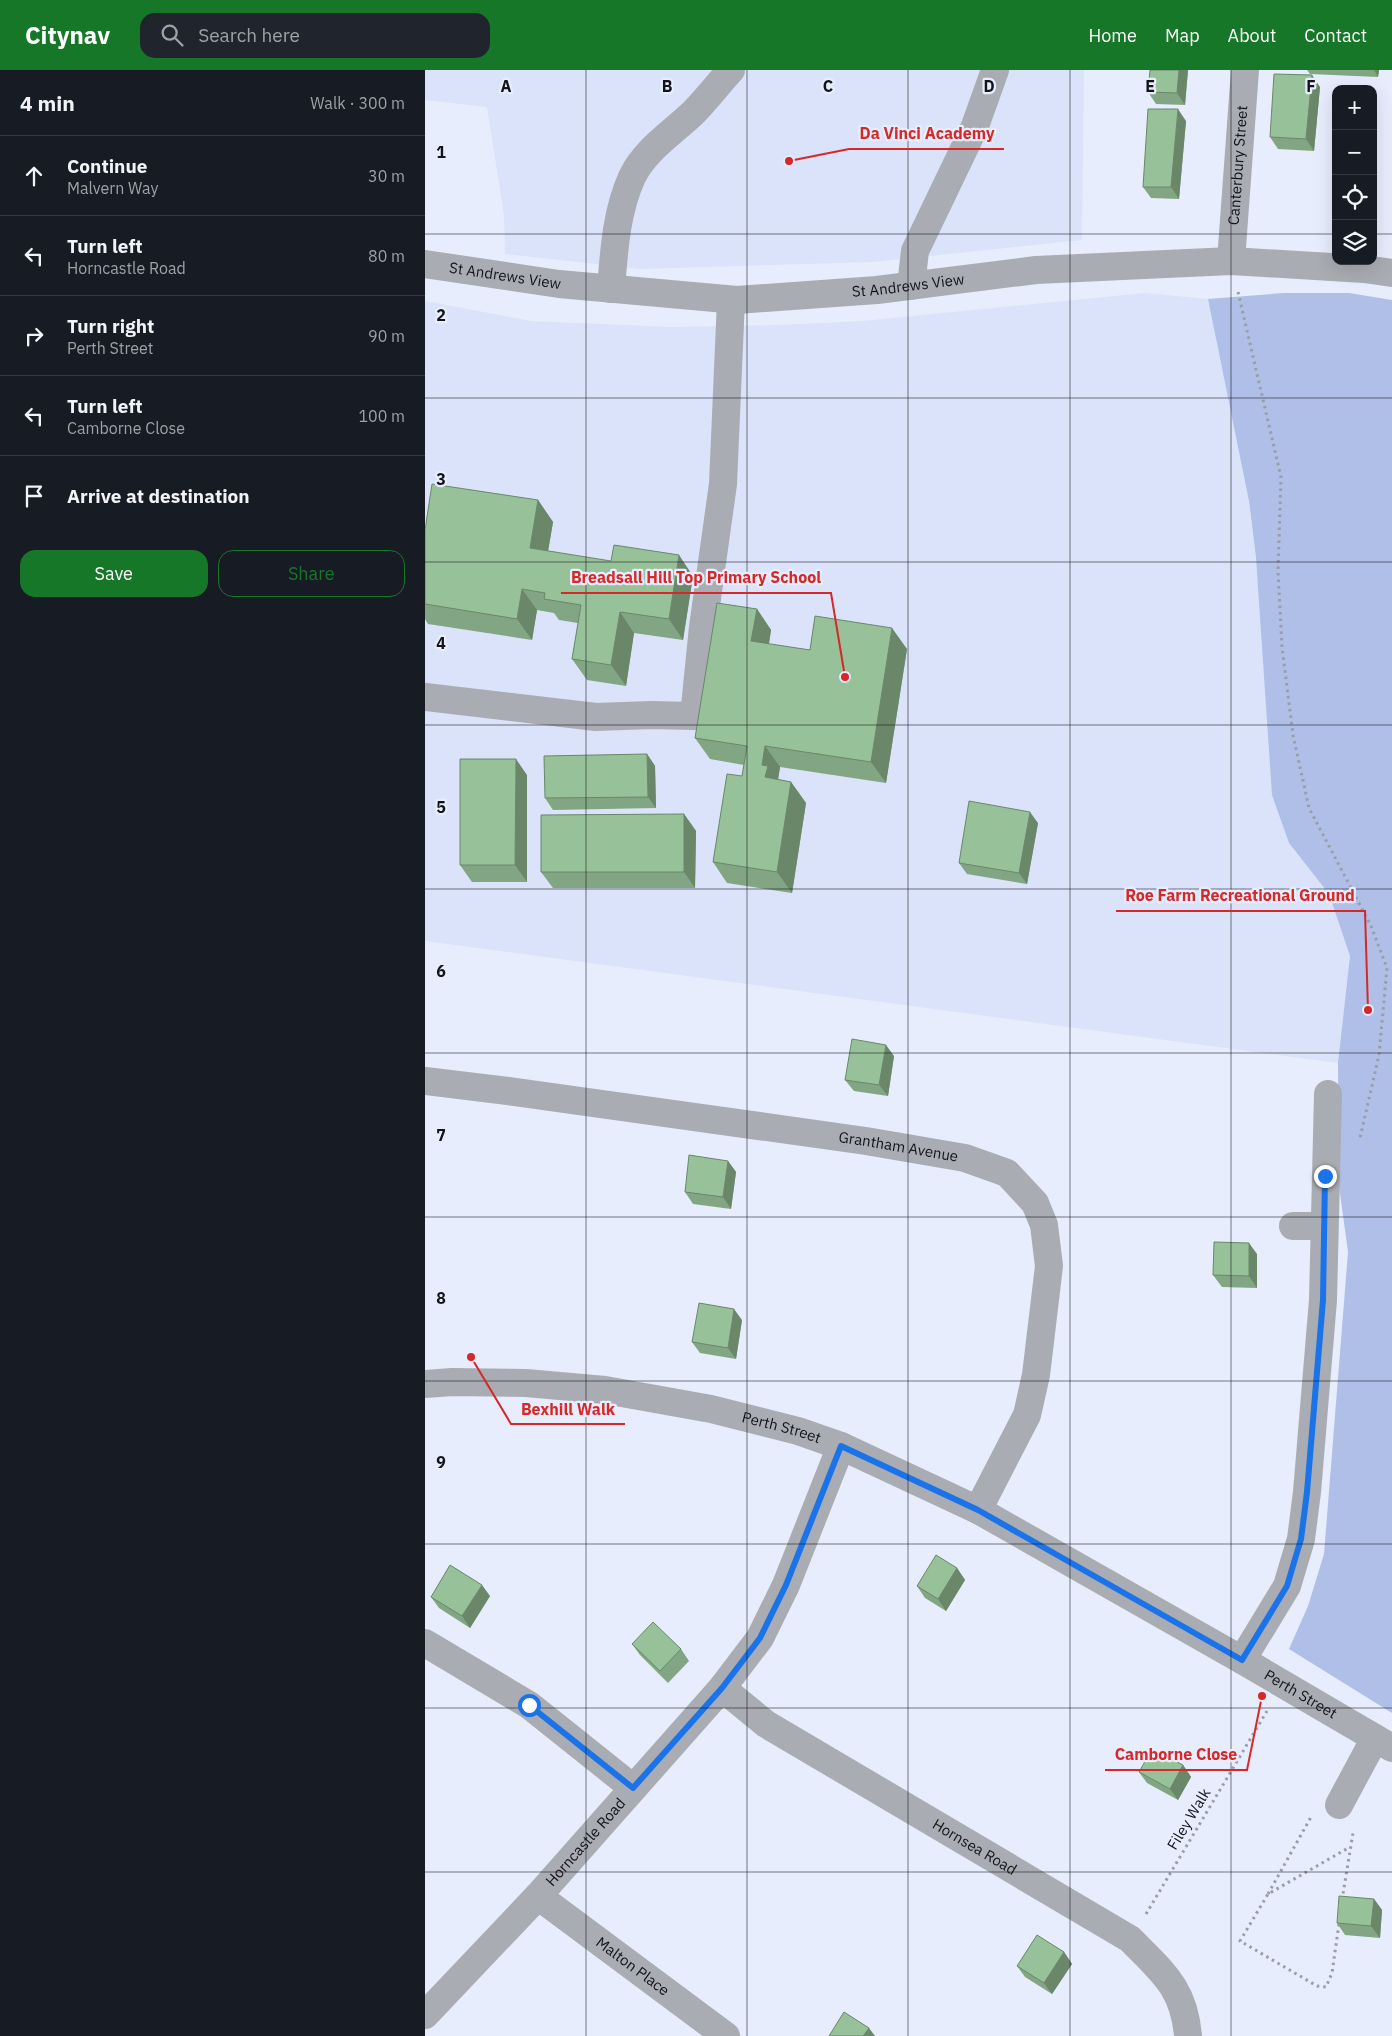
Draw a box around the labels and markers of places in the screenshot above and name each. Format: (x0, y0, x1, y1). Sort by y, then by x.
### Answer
callout: Da Vinci Academy (849, 118, 1004, 149)
callout: Breadsall Hill Top Primary School (561, 562, 831, 593)
callout: Roe Farm Recreational Ground (1116, 880, 1365, 911)
callout: Bexhill Walk (511, 1393, 625, 1424)
callout: Camborne Close (1105, 1739, 1247, 1770)

